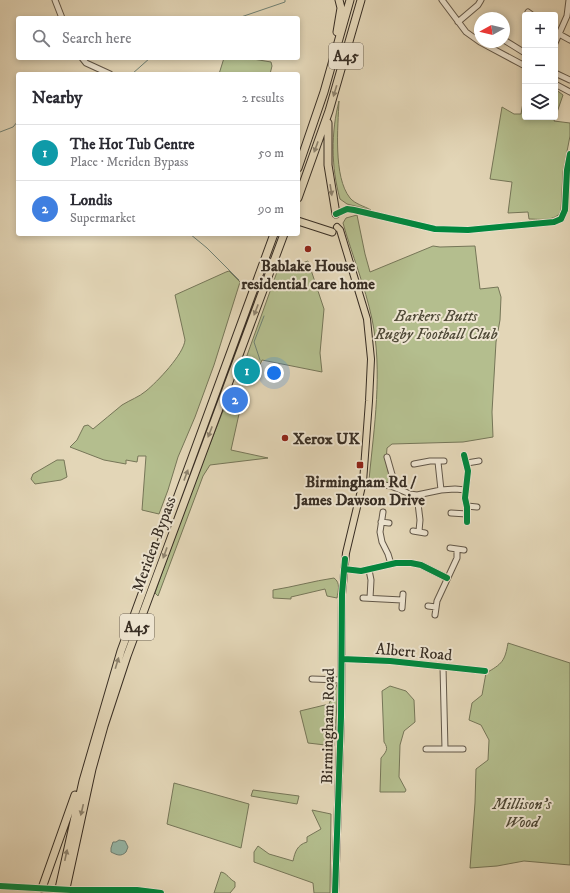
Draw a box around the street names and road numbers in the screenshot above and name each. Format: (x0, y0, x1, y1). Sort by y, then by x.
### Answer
road number: A45 (329, 43, 363, 69)
street label: Meriden Bypass (127, 494, 181, 595)
road number: A45 (120, 614, 154, 640)
street label: Albert Road (375, 639, 453, 665)
street label: Birmingham Road (317, 668, 339, 784)

